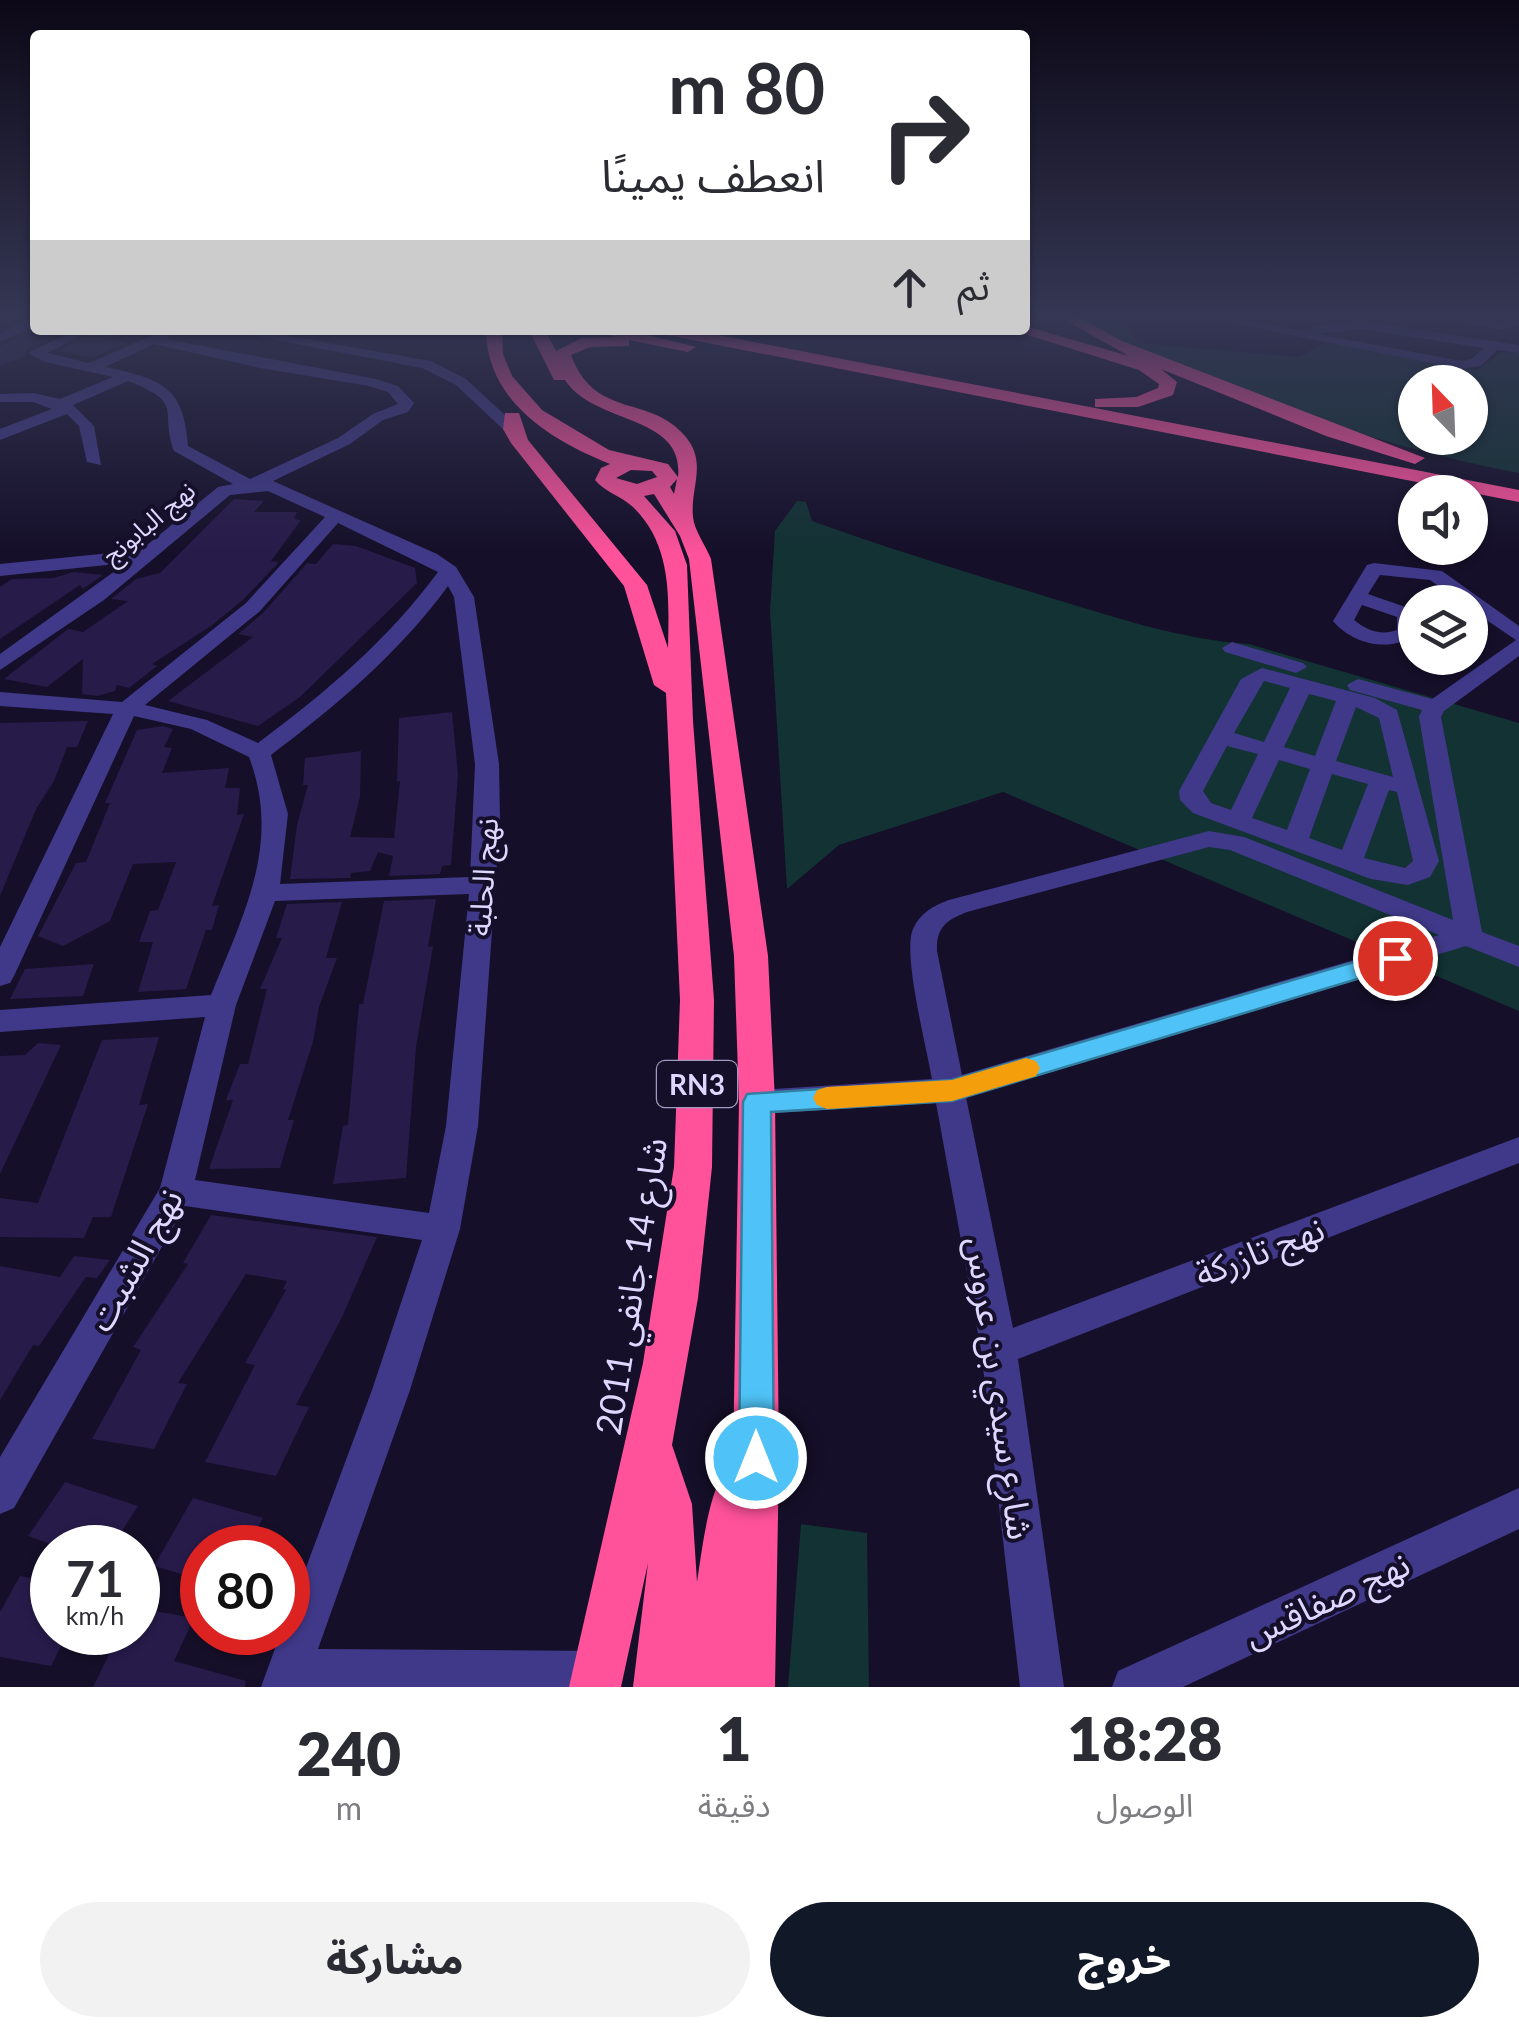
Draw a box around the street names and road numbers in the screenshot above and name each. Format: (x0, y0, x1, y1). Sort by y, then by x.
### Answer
street label: نهج البابونج (96, 475, 204, 573)
street label: نهج الحلبة (460, 817, 510, 938)
road number: RN3 (657, 1061, 737, 1107)
street label: شارع 14 جانفي 2011 (586, 1134, 682, 1439)
street label: نهج الشبت (78, 1180, 196, 1341)
street label: نهج تازركة (1188, 1206, 1332, 1300)
street label: شارع سيدي بن عروس (951, 1234, 1043, 1543)
street label: نهج صفاقس (1236, 1541, 1419, 1661)

